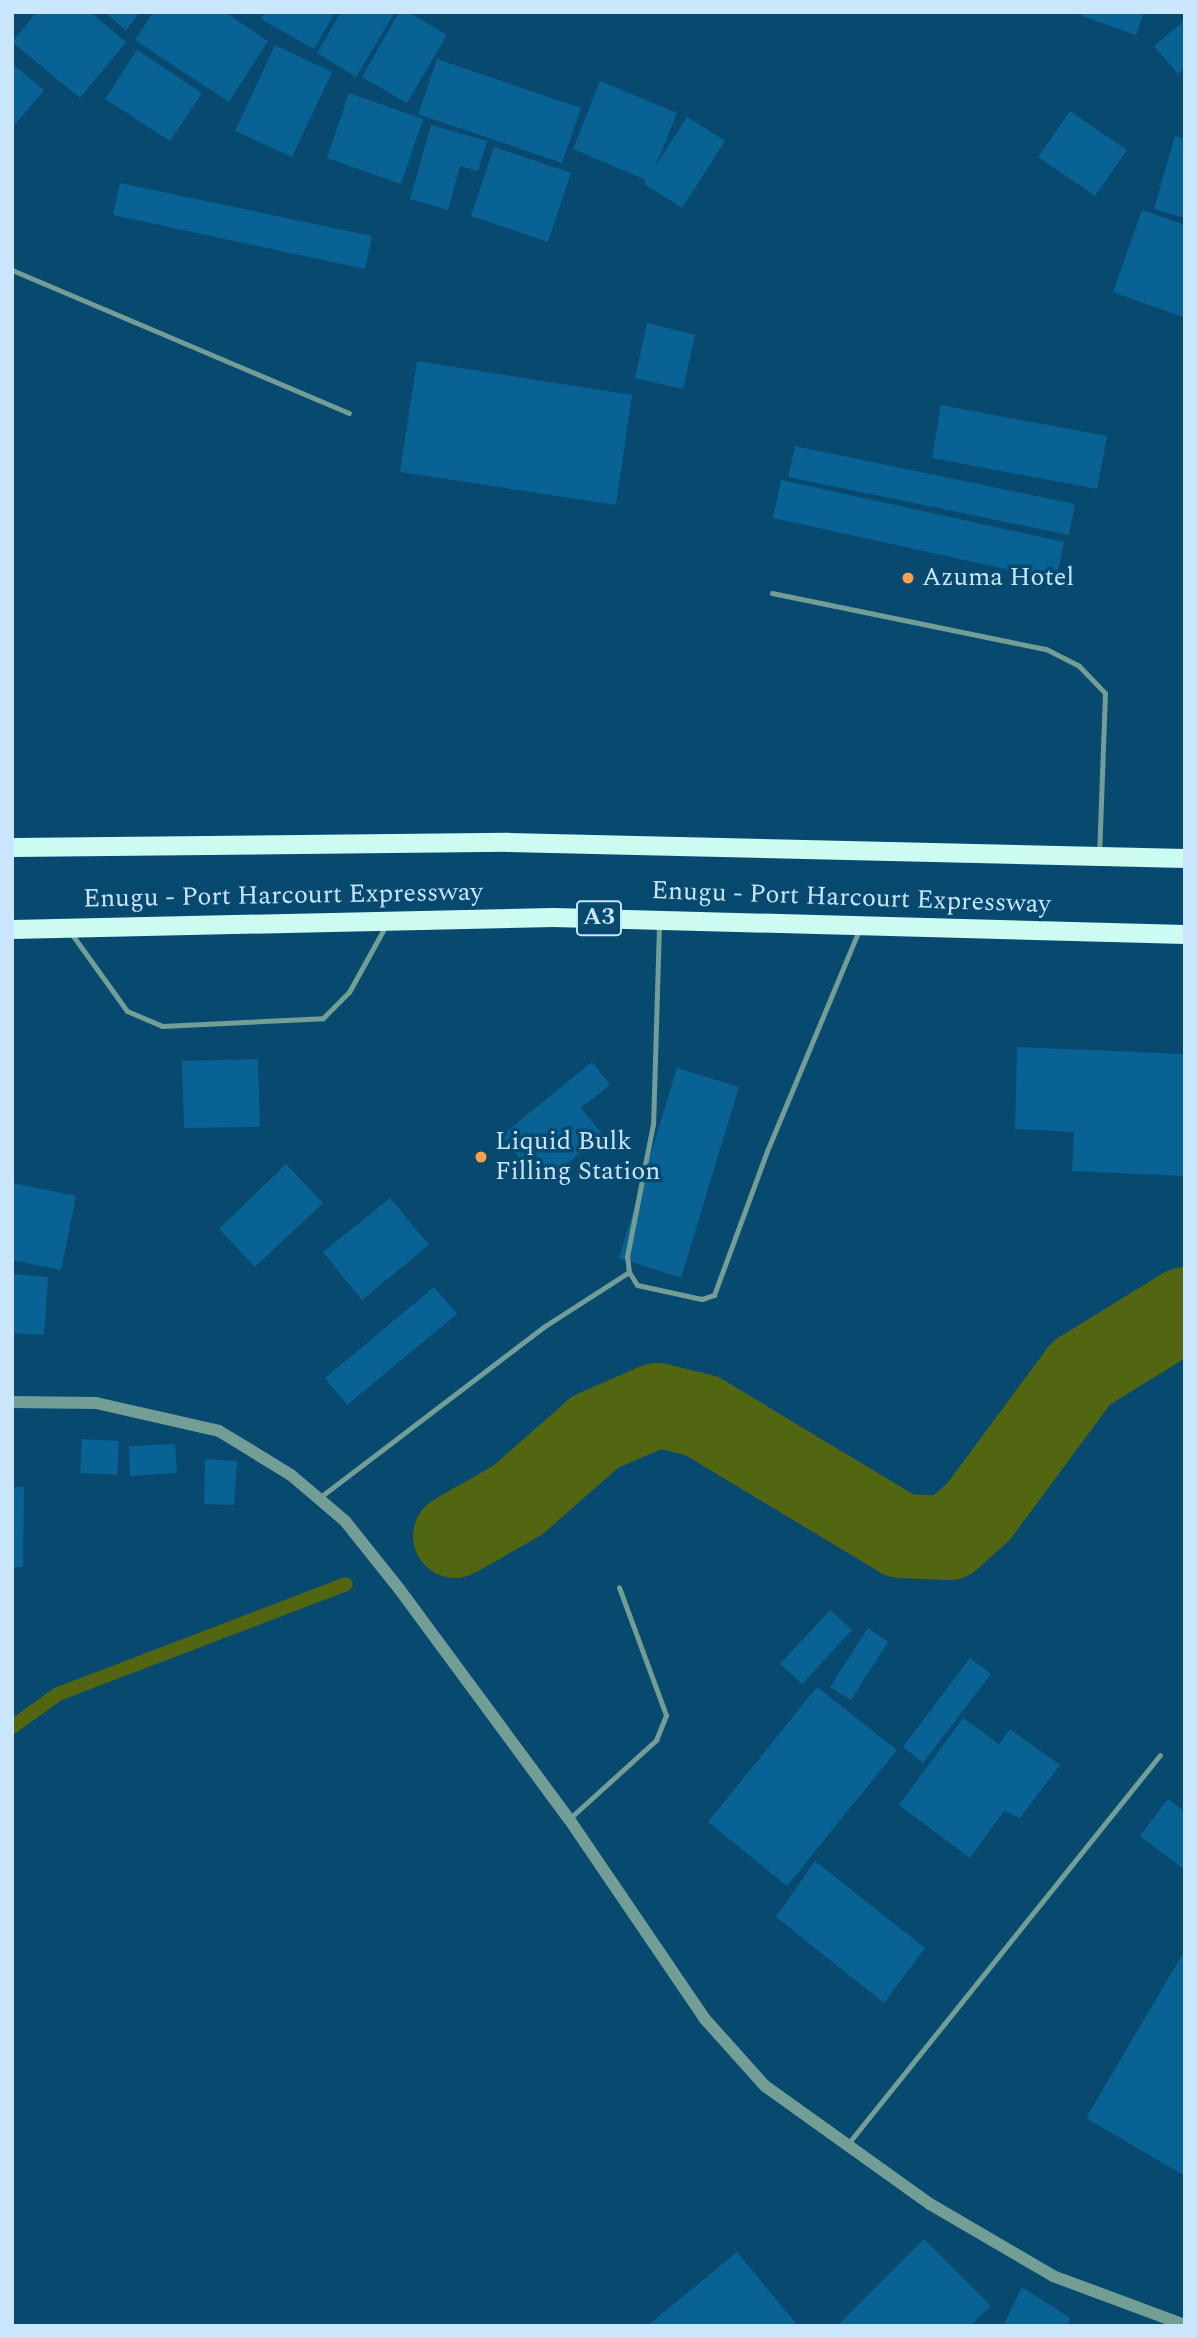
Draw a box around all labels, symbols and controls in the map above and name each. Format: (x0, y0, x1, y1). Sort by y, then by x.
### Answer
place label: Azuma Hotel (922, 562, 1074, 594)
marker: Azuma Hotel (900, 570, 916, 586)
street label: Enugu - Port Harcourt Expressway (651, 875, 1051, 921)
street label: Enugu - Port Harcourt Expressway (83, 877, 483, 915)
road number: A3 (574, 898, 624, 938)
place label: Liquid Bulk Filling Station (495, 1126, 660, 1188)
marker: Liquid Bulk Filling Station (473, 1149, 489, 1165)

